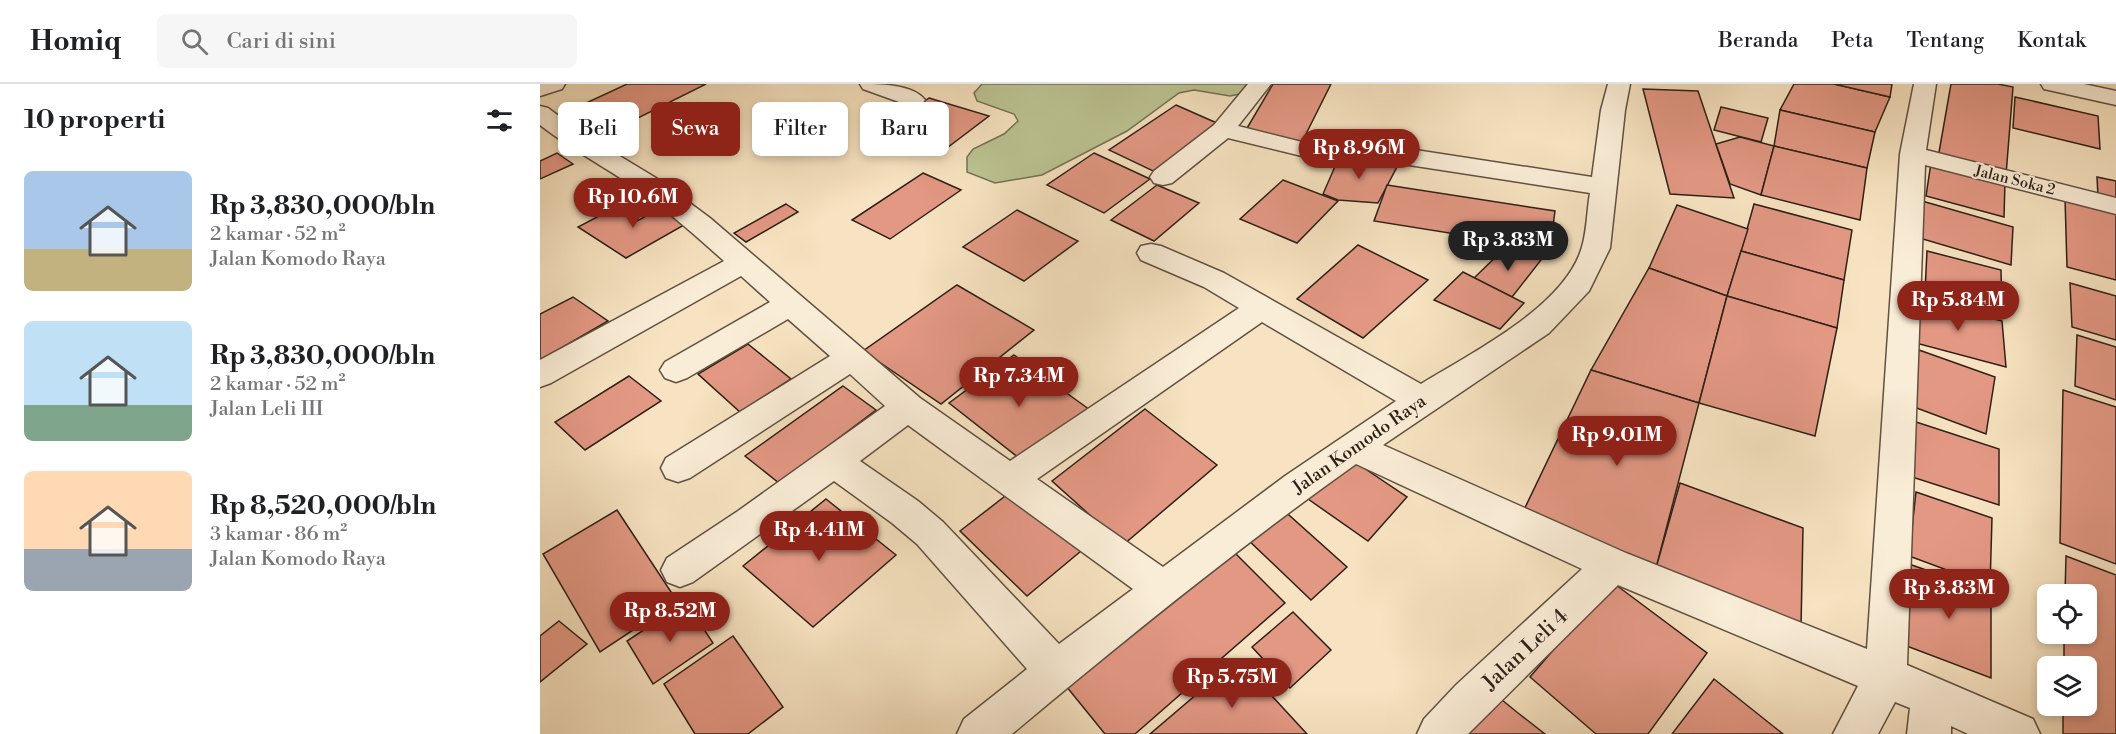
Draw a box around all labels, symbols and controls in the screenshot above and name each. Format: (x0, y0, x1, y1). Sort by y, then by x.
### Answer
search box (157, 14, 577, 68)
text: Homiq (30, 24, 121, 59)
icon: search (178, 25, 211, 58)
text: Cari di sini (226, 28, 336, 55)
text: Beranda (1718, 28, 1798, 54)
text: Peta (1831, 28, 1873, 54)
text: Tentang (1906, 28, 1984, 54)
text: Kontak (2017, 28, 2086, 54)
chip: Beli (558, 102, 639, 156)
chip: Sewa (651, 102, 740, 156)
chip: Filter (752, 102, 848, 156)
chip: Baru (860, 102, 949, 156)
text: 10 properti (24, 104, 165, 136)
icon: filters (483, 104, 516, 137)
pin: Rp 8.96M (1297, 129, 1421, 180)
text: Rp 8.96M (1313, 136, 1405, 161)
street label: Jalan Soka 2 (1972, 161, 2057, 200)
pin: Rp 10.6M (571, 178, 695, 229)
text: Rp 10.6M (588, 185, 678, 210)
text: Rp 3,830,000/bln (210, 190, 435, 222)
icon: home (72, 195, 144, 267)
pin: Rp 3.83M (1446, 221, 1570, 272)
text: 2 kamar · 52 m² (210, 222, 346, 247)
text: Rp 3.83M (1462, 228, 1554, 253)
text: Jalan Komodo Raya (210, 247, 386, 272)
pin: Rp 5.84M (1896, 281, 2020, 332)
text: Rp 5.84M (1911, 288, 2005, 313)
text: Rp 3,830,000/bln (210, 340, 435, 372)
icon: home (72, 345, 144, 417)
pin: Rp 7.34M (957, 357, 1081, 408)
text: Rp 7.34M (973, 364, 1065, 389)
text: 2 kamar · 52 m² (210, 372, 346, 397)
street label: Jalan Komodo Raya (1287, 389, 1431, 500)
text: Jalan Leli III (210, 397, 323, 422)
pin: Rp 9.01M (1555, 416, 1679, 467)
text: Rp 9.01M (1572, 423, 1662, 448)
text: Rp 8,520,000/bln (210, 490, 436, 522)
icon: home (72, 495, 144, 567)
pin: Rp 4.41M (757, 511, 881, 562)
text: Rp 4.41M (774, 518, 864, 543)
text: 3 kamar · 86 m² (210, 522, 347, 547)
text: Jalan Komodo Raya (210, 547, 386, 572)
pin: Rp 3.83M (1887, 569, 2011, 620)
text: Rp 3.83M (1903, 576, 1995, 601)
map controls (2037, 584, 2097, 716)
button: locate (2037, 584, 2097, 644)
pin: Rp 8.52M (608, 592, 732, 643)
text: Rp 8.52M (624, 599, 716, 624)
street label: Jalan Leli 4 (1477, 603, 1574, 697)
button: layers (2037, 656, 2097, 716)
pin: Rp 5.75M (1170, 658, 1294, 709)
text: Rp 5.75M (1187, 665, 1277, 690)

